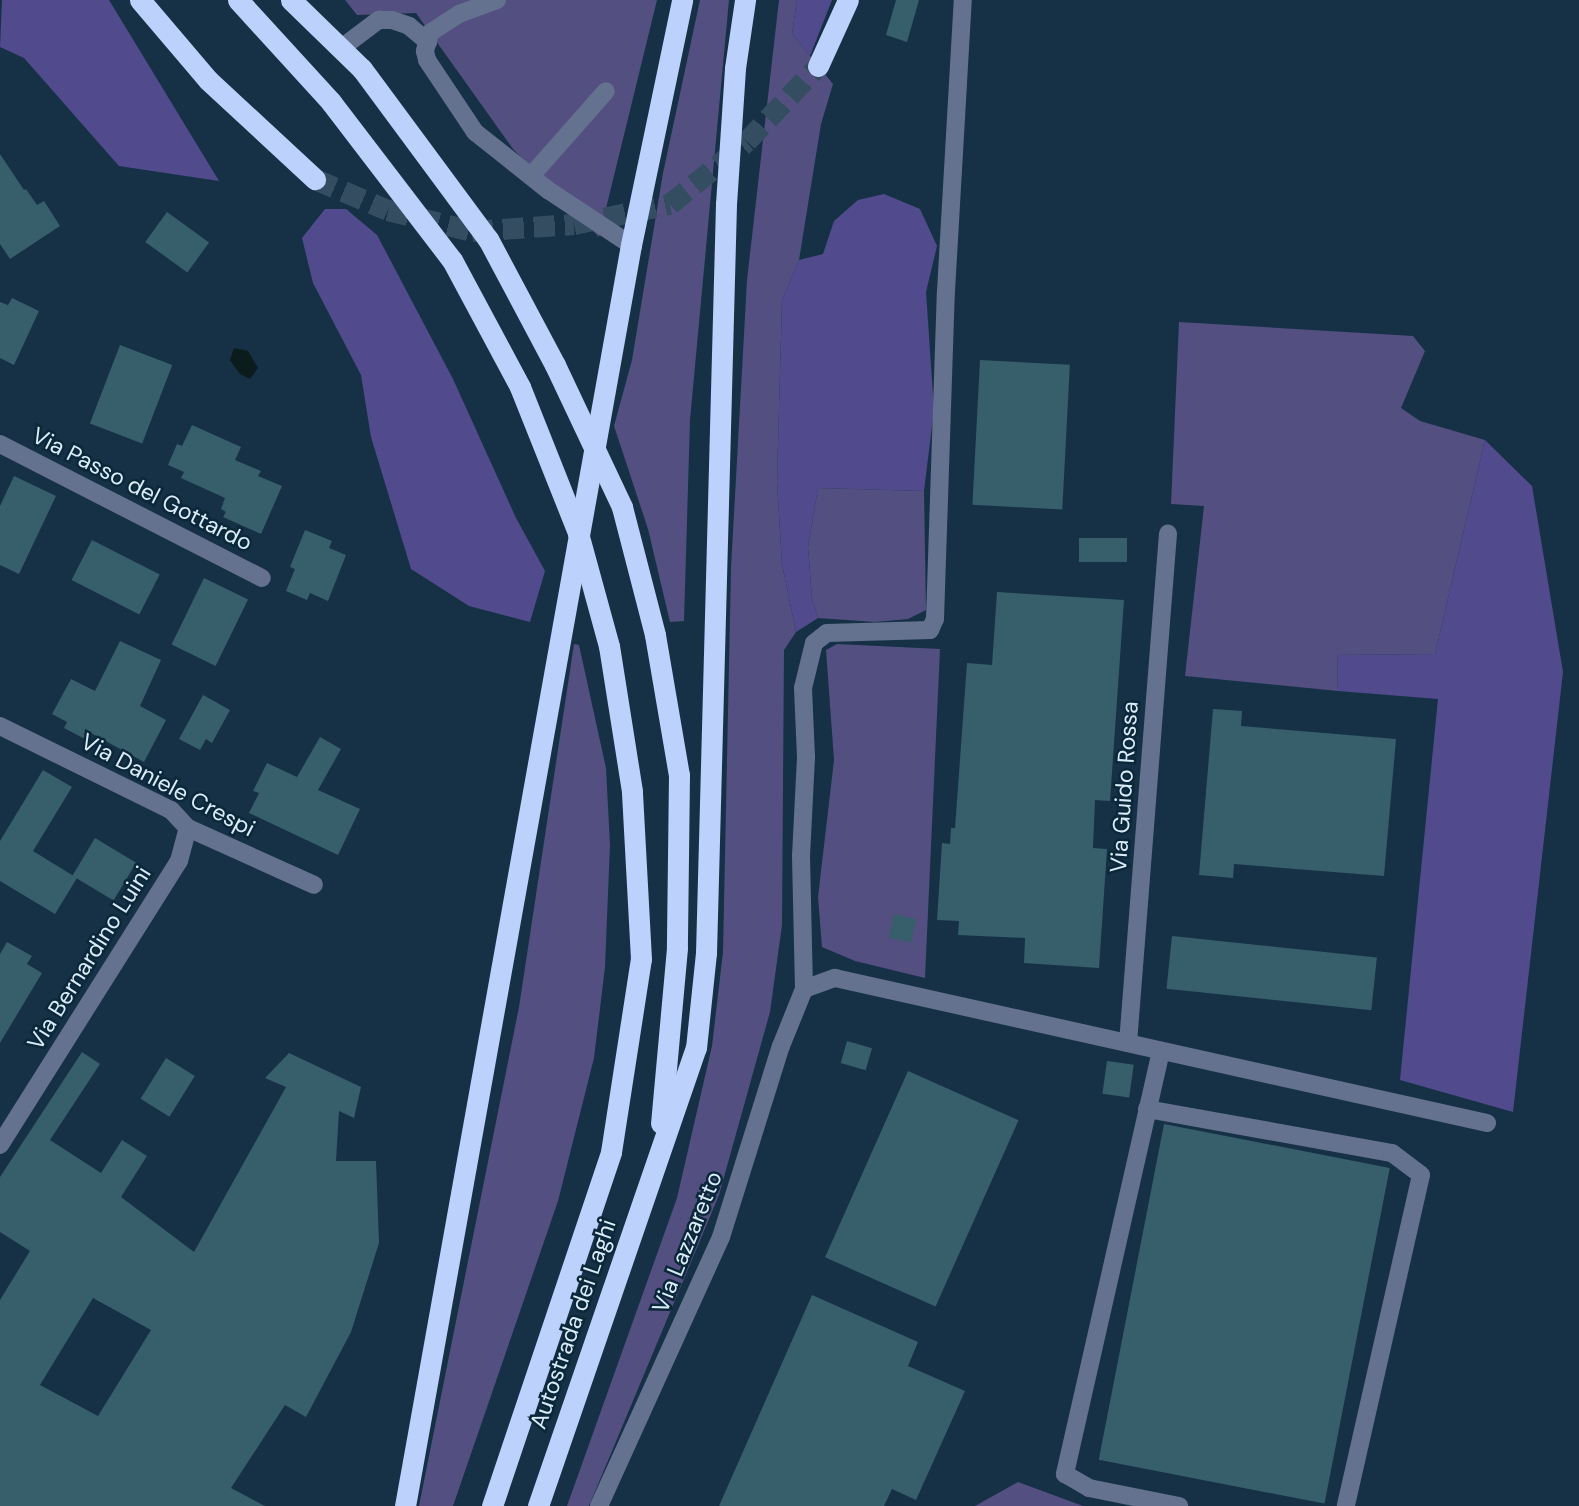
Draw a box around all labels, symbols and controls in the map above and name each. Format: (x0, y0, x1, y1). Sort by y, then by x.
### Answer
street label: Via Passo del Gottardo (27, 421, 257, 557)
street label: Via Guido Rossa (1104, 700, 1144, 874)
street label: Via Daniele Crespi (76, 727, 260, 843)
street label: Via Bernardino Luini (21, 861, 157, 1055)
street label: Via Lazzaretto (646, 1167, 728, 1317)
street label: Autostrada dei Laghi (524, 1216, 622, 1432)

